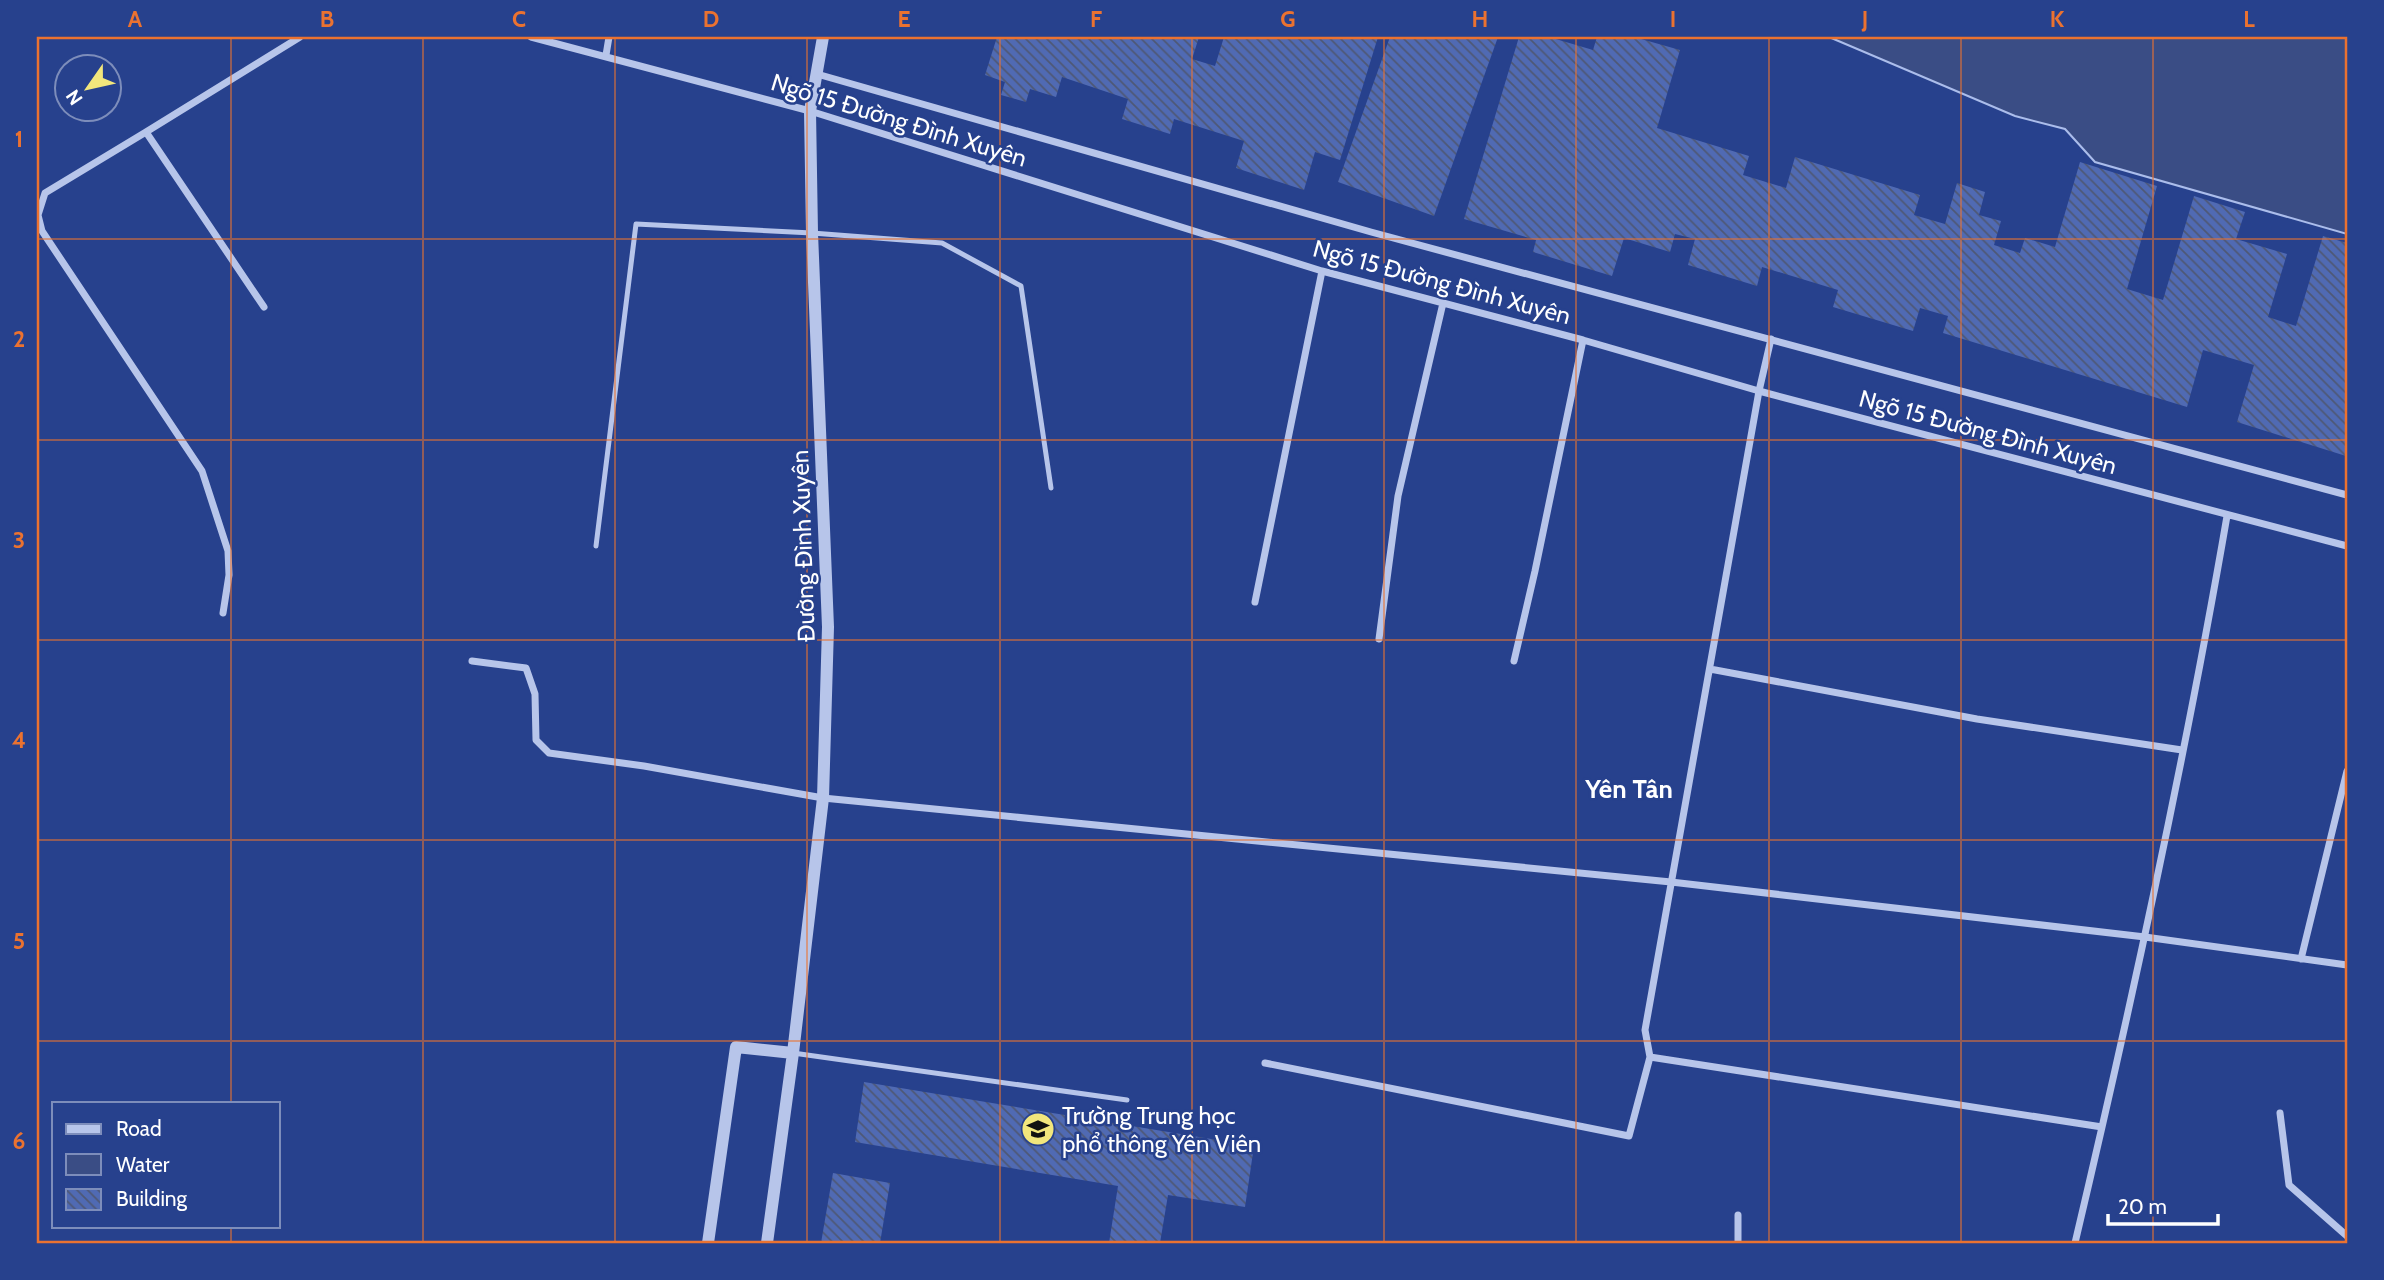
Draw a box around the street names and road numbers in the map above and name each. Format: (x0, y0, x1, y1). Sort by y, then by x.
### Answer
street label: Ngõ 15 Đường Đình Xuyên (768, 67, 1030, 173)
street label: Ngõ 15 Đường Đình Xuyên (1310, 234, 1574, 330)
street label: Ngõ 15 Đường Đình Xuyên (1856, 384, 2120, 480)
street label: Đường Đình Xuyên (785, 449, 821, 643)

